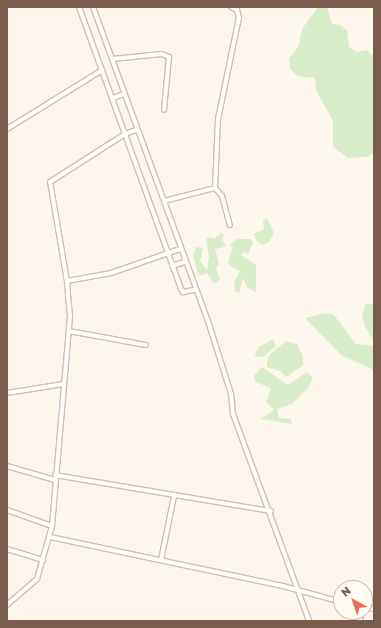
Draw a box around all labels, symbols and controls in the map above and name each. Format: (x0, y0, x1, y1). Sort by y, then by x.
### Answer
north arrow (333, 580, 373, 620)
text: N (338, 584, 353, 599)

